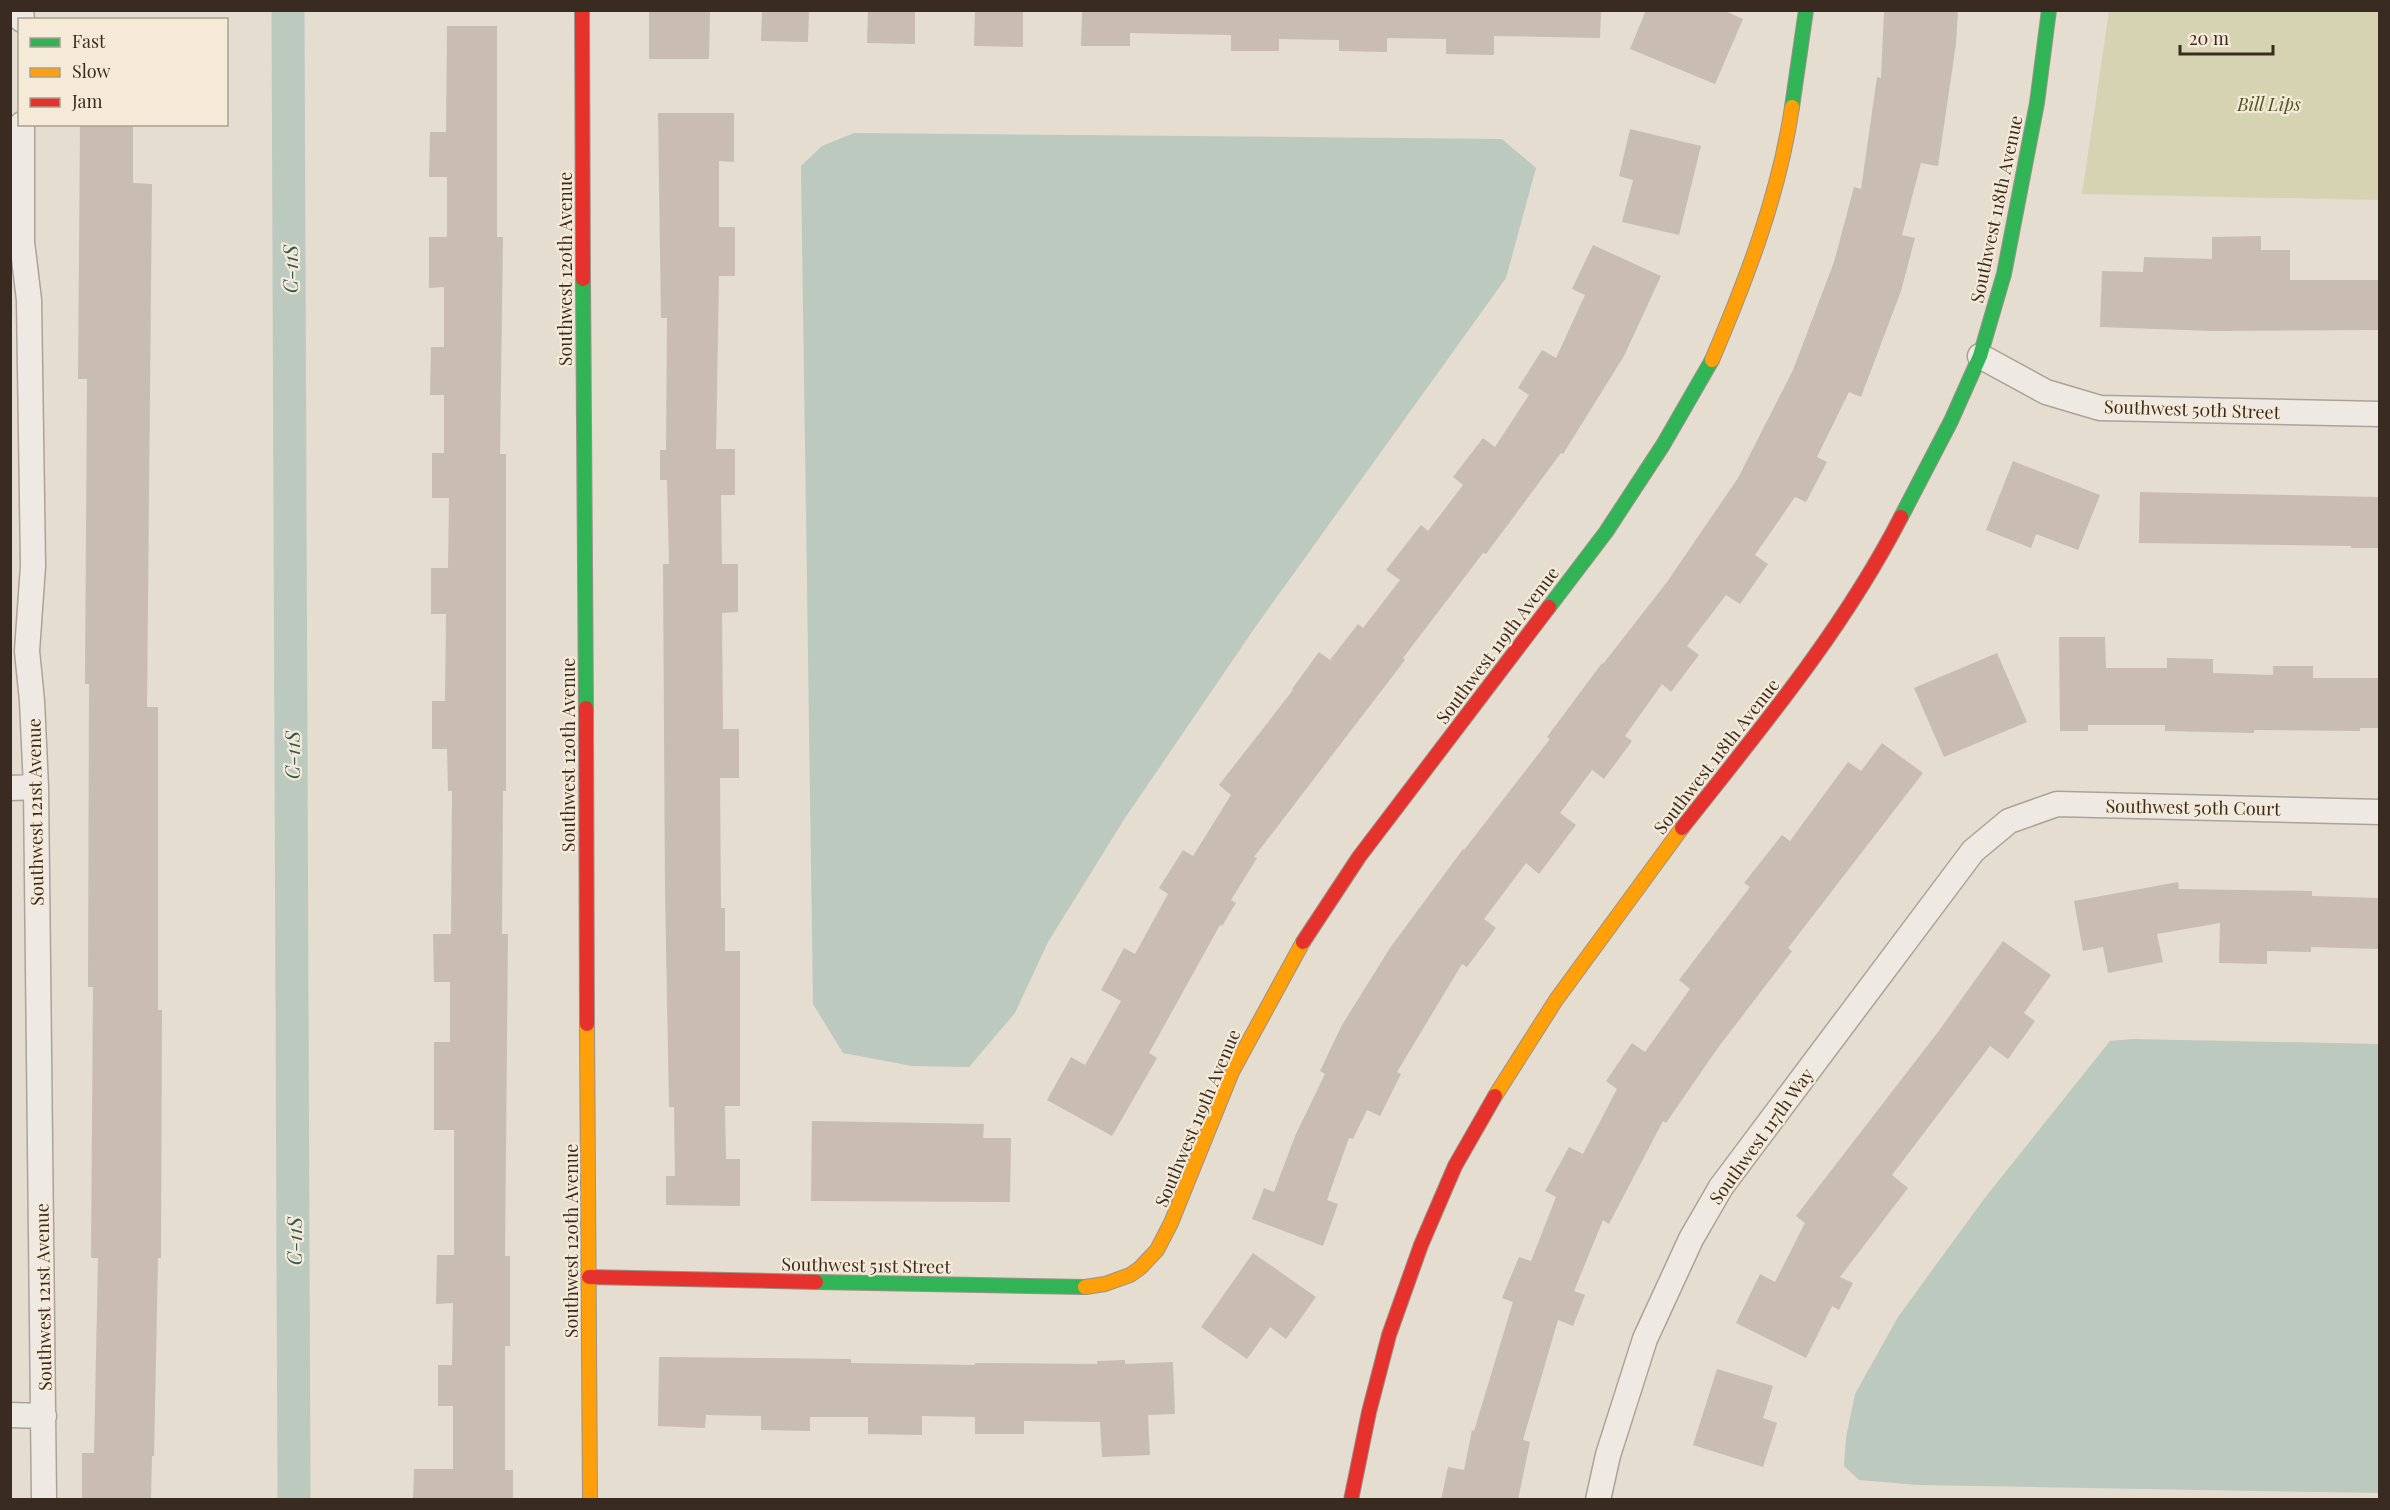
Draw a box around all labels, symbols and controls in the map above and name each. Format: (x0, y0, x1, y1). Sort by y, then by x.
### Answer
legend (18, 18, 228, 126)
scale bar (2180, 18, 2273, 56)
text: 20 m (2189, 26, 2229, 50)
text: Fast (72, 29, 106, 53)
text: Slow (72, 59, 110, 83)
text: Jam (71, 89, 102, 113)
park label: Bill Lips (2236, 92, 2301, 116)
street label: Southwest 118th Avenue (1964, 113, 2028, 305)
street label: Southwest 120th Avenue (553, 172, 577, 366)
water label: C-11S (276, 244, 303, 293)
street label: Southwest 50th Street (2103, 394, 2281, 424)
street label: Southwest 119th Avenue (1430, 562, 1564, 728)
street label: Southwest 120th Avenue (556, 658, 580, 852)
street label: Southwest 118th Avenue (1648, 673, 1784, 839)
street label: Southwest 121st Avenue (21, 718, 49, 906)
water label: C-11S (278, 730, 305, 779)
street label: Southwest 50th Court (2105, 793, 2281, 821)
street label: Southwest 119th Avenue (1149, 1025, 1245, 1211)
street label: Southwest 117th Way (1703, 1063, 1819, 1209)
street label: Southwest 120th Avenue (559, 1144, 583, 1338)
street label: Southwest 121st Avenue (29, 1203, 57, 1391)
water label: C-11S (280, 1216, 307, 1265)
street label: Southwest 51st Street (781, 1252, 951, 1278)

